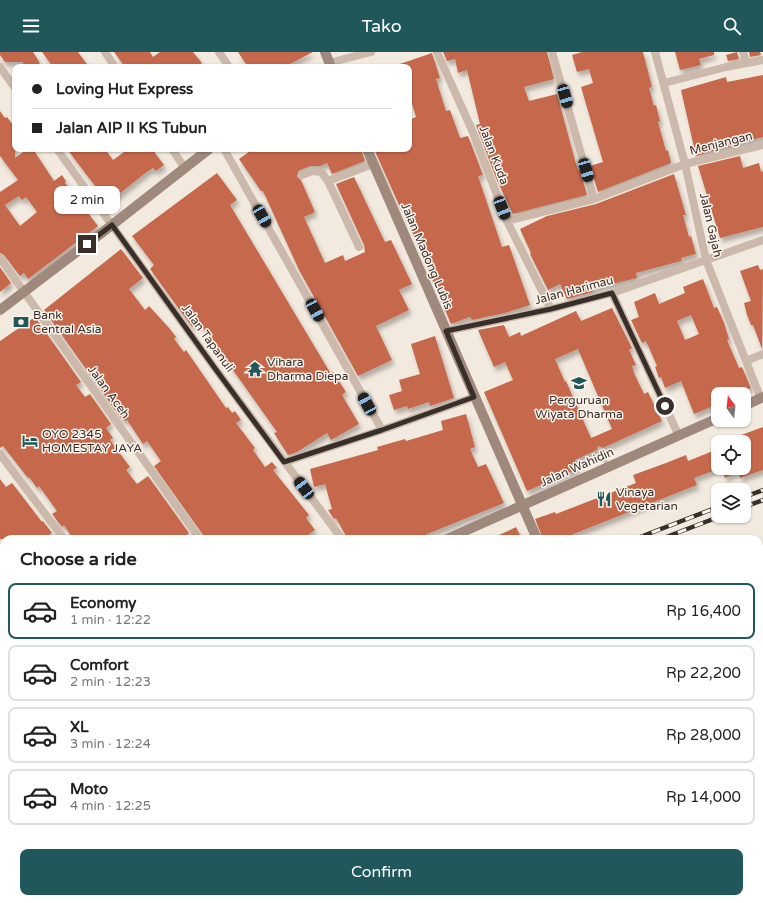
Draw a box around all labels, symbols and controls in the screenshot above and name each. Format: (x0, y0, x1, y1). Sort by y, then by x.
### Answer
icon: menu (20, 15, 42, 37)
text: Tako (361, 15, 402, 37)
icon: search (721, 15, 743, 37)
text: Loving Hut Express (56, 80, 193, 98)
car (556, 83, 574, 109)
text: Jalan AIP II KS Tubun (56, 119, 207, 137)
street label: Jalan Kuda (476, 123, 512, 187)
street label: Menjangan (688, 128, 754, 158)
car (577, 157, 595, 183)
callout: 2 min (54, 186, 120, 214)
text: 2 min (70, 192, 104, 208)
street label: Jalan Gajah (697, 192, 725, 258)
car (492, 195, 512, 221)
street label: Jalan Madong Lubis (398, 201, 456, 312)
car (251, 203, 273, 229)
route end (78, 235, 96, 253)
street label: Jalan Harimau (533, 273, 615, 307)
car (304, 297, 326, 323)
street label: Jalan Tapanuli (179, 301, 237, 375)
place label: Bank Central Asia (33, 308, 102, 336)
bank icon: Bank Central Asia (12, 313, 30, 331)
place label: Vihara Dharma Diepa (267, 355, 348, 383)
temple icon: Vihara Dharma Diepa (246, 360, 264, 378)
street label: Jalan Aceh (85, 363, 133, 421)
school or university icon: Perguruan Wiyata Dharma (570, 374, 588, 392)
north arrow (711, 387, 751, 427)
map controls (711, 387, 751, 523)
car (356, 391, 378, 417)
place label: Perguruan Wiyata Dharma (535, 393, 623, 421)
route start (656, 397, 674, 415)
place label: OYO 2345 HOMESTAY JAYA (42, 427, 142, 455)
hotel icon: OYO 2345 HOMESTAY JAYA (21, 432, 39, 450)
button: locate (711, 435, 751, 475)
street label: Jalan Wahidin (538, 445, 616, 489)
car (292, 475, 316, 501)
button: layers (711, 483, 751, 523)
place label: Vinaya Vegetarian (616, 485, 678, 513)
restaurant icon: Vinaya Vegetarian (595, 490, 613, 508)
text: Choose a ride (20, 548, 137, 570)
icon: car (22, 593, 58, 629)
text: Economy (70, 594, 136, 612)
text: Rp 16,400 (666, 602, 741, 620)
text: 1 min · 12:22 (70, 612, 151, 628)
icon: car (22, 655, 58, 691)
text: Comfort (70, 656, 129, 674)
text: Rp 22,200 (666, 664, 741, 682)
text: 2 min · 12:23 (70, 674, 151, 690)
icon: car (22, 717, 58, 753)
text: XL (70, 718, 89, 736)
text: Rp 28,000 (666, 726, 741, 744)
text: 3 min · 12:24 (70, 736, 151, 752)
icon: car (22, 779, 58, 815)
text: Moto (70, 780, 108, 798)
text: Rp 14,000 (666, 788, 741, 806)
text: 4 min · 12:25 (70, 798, 151, 814)
button: Confirm (20, 849, 743, 895)

